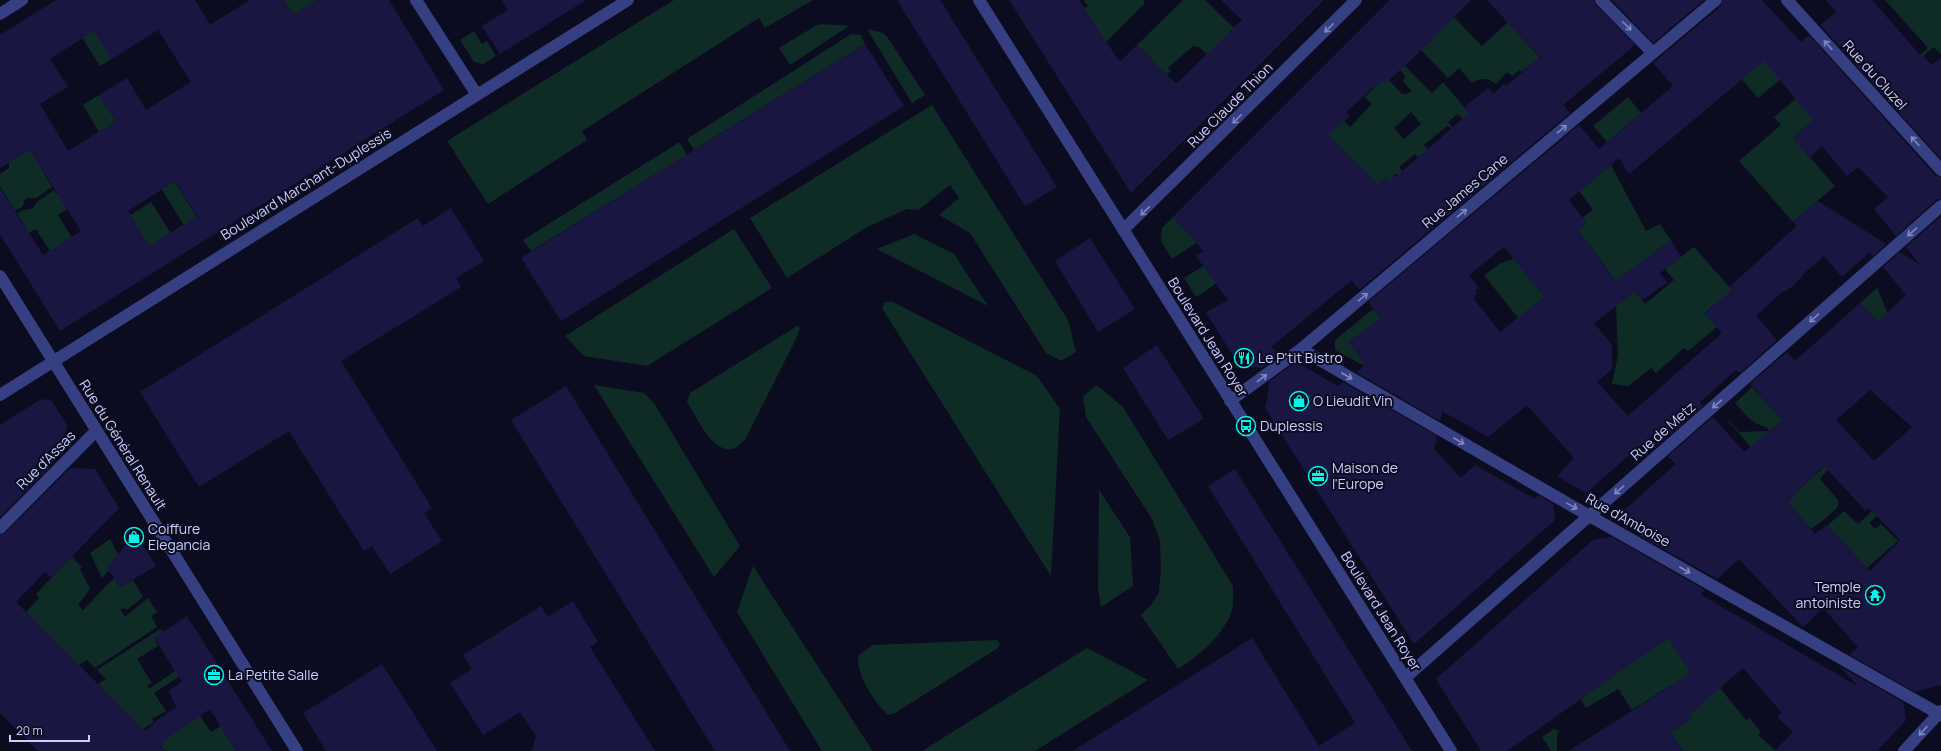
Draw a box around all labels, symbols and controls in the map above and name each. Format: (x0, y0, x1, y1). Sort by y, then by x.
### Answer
one-way arrow (1622, 21, 1632, 31)
one-way arrow (1324, 23, 1334, 33)
street label: Rue du Cluzel (1839, 36, 1912, 114)
one-way arrow (1823, 40, 1832, 50)
street label: Rue Claude Thion (1183, 58, 1276, 151)
one-way arrow (1232, 115, 1242, 124)
street label: Boulevard Marchant-Duplessis (217, 123, 395, 244)
one-way arrow (1556, 125, 1567, 134)
one-way arrow (1911, 137, 1920, 147)
street label: Rue James Cane (1418, 149, 1512, 232)
one-way arrow (1140, 206, 1150, 215)
one-way arrow (1457, 208, 1467, 217)
one-way arrow (1907, 228, 1917, 237)
street label: Boulevard Jean Royer (1164, 273, 1253, 400)
one-way arrow (1357, 292, 1368, 301)
one-way arrow (1809, 314, 1819, 323)
restaurant icon: Le P'tit Bistro (1233, 347, 1255, 369)
place label: Le P'tit Bistro (1258, 348, 1343, 367)
one-way arrow (1341, 373, 1353, 381)
one-way arrow (1256, 374, 1267, 383)
street label: Rue du Général Renault (75, 376, 172, 514)
shop icon: O Lieudit Vin (1288, 390, 1310, 412)
place label: O Lieudit Vin (1313, 391, 1393, 410)
street label: Rue de Metz (1626, 397, 1699, 464)
one-way arrow (1712, 399, 1722, 408)
bus stop icon: Duplessis (1235, 415, 1257, 437)
place label: Duplessis (1260, 416, 1323, 435)
street label: Rue d'Assas (12, 426, 79, 493)
one-way arrow (1453, 438, 1465, 446)
place label: Maison de l'Europe (1332, 458, 1398, 493)
office icon: Maison de l'Europe (1307, 465, 1329, 487)
one-way arrow (1614, 485, 1624, 495)
street label: Rue d'Amboise (1583, 489, 1674, 551)
one-way arrow (1566, 503, 1578, 511)
place label: Coiffure Elegancia (148, 519, 210, 554)
shop icon: Coiffure Elegancia (123, 526, 145, 548)
street label: Boulevard Jean Royer (1337, 547, 1426, 674)
one-way arrow (1679, 567, 1691, 574)
place label: Temple antoiniste (1796, 577, 1861, 612)
temple icon: Temple antoiniste (1864, 584, 1886, 606)
office icon: La Petite Salle (203, 664, 225, 686)
place label: La Petite Salle (228, 665, 319, 684)
scale bar (10, 717, 89, 743)
text: 20 m (16, 722, 43, 739)
one-way arrow (1918, 726, 1927, 736)

